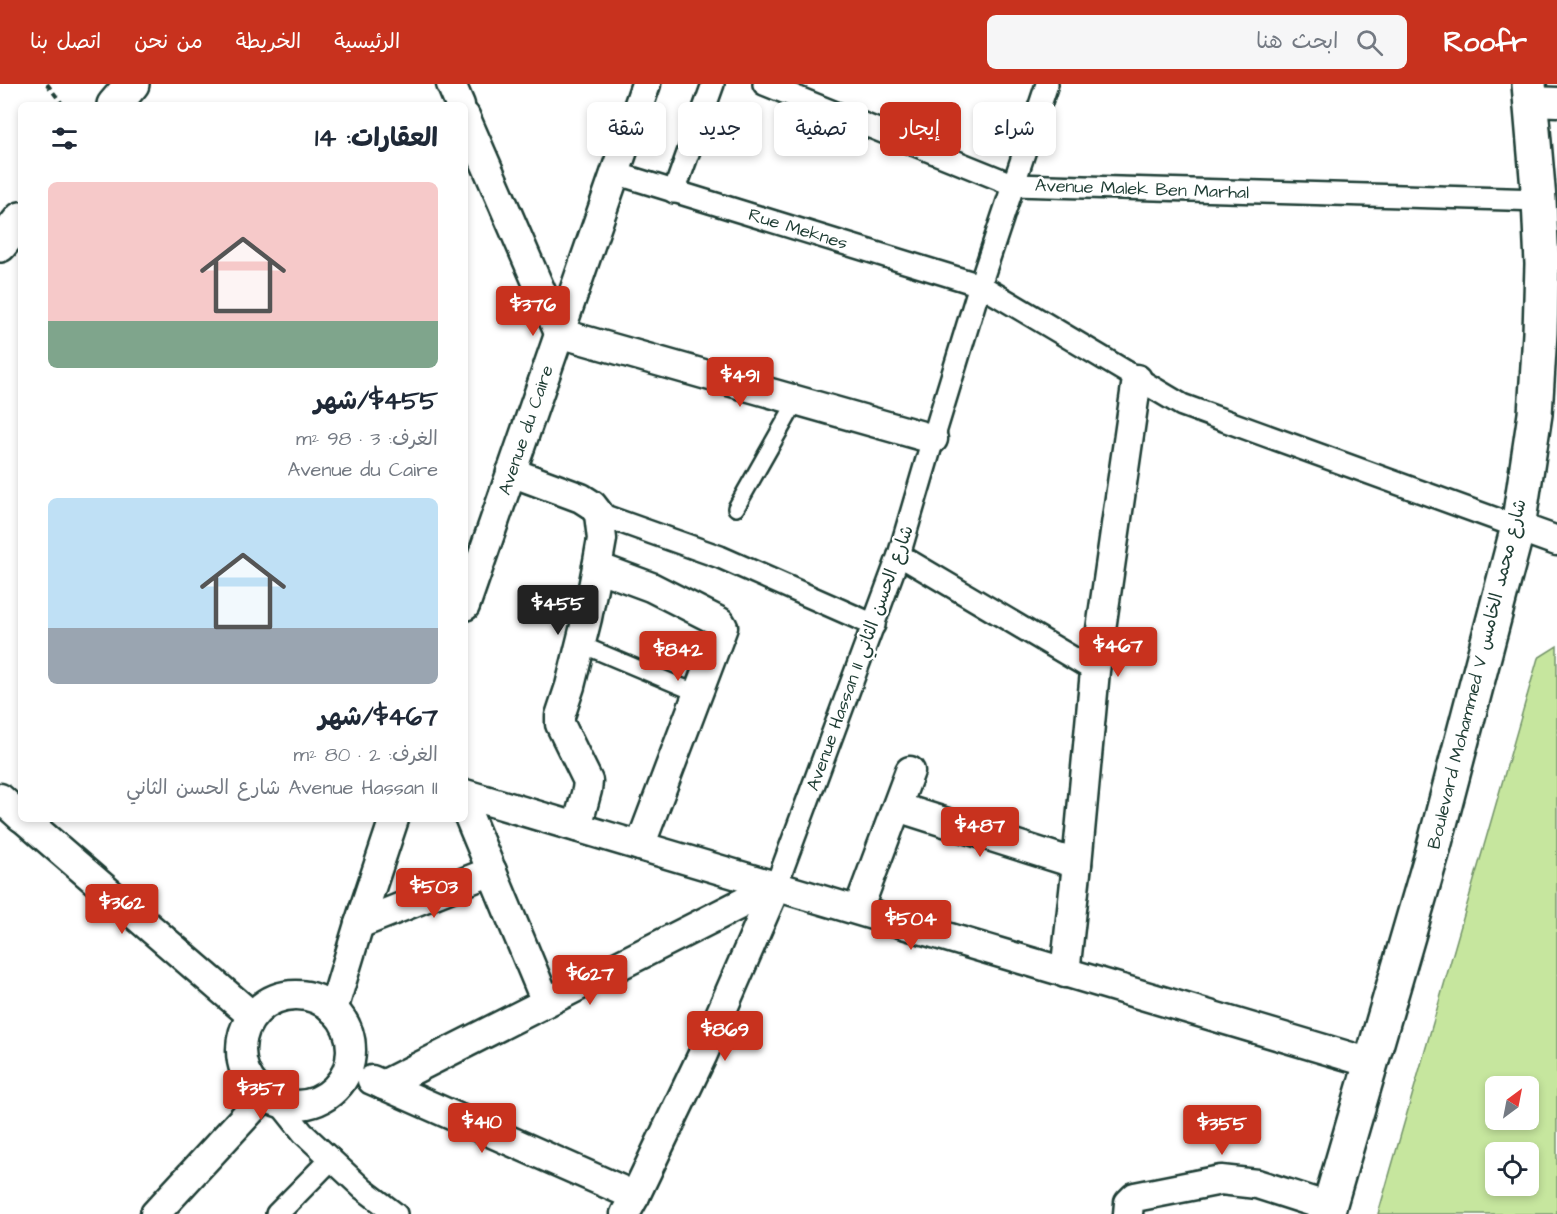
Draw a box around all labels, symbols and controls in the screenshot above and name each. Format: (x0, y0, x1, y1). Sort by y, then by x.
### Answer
search box (987, 15, 1407, 69)
text: Roofr (1443, 23, 1527, 62)
text: ابحث هنا (1256, 26, 1338, 57)
icon: search (1353, 26, 1386, 59)
text: اتصل بنا (30, 27, 101, 56)
text: من نحن (134, 27, 203, 56)
text: الخريطة (236, 27, 301, 56)
text: الرئيسية (334, 27, 400, 56)
chip: شقة (587, 102, 666, 156)
chip: جديد (678, 102, 762, 156)
chip: تصفية (774, 102, 868, 156)
chip: إيجار (880, 102, 961, 156)
chip: شراء (973, 102, 1056, 156)
text: العقارات: 14 (315, 120, 438, 156)
icon: filters (48, 122, 81, 155)
street label: Avenue Malek Ben Marhal (1035, 173, 1250, 205)
street label: Rue Meknes (745, 202, 851, 256)
icon: home (189, 221, 297, 329)
pin: $376 (497, 286, 569, 337)
text: $376 (510, 291, 556, 319)
pin: $491 (704, 357, 776, 408)
street label: Avenue du Caire (492, 362, 560, 498)
text: $491 (721, 362, 759, 390)
text: $455/شهر (314, 383, 438, 419)
text: الغرف: 3 · 98 m² (296, 425, 438, 453)
text: Avenue du Caire (287, 456, 438, 484)
street label: Boulevard Mohammed V شارع محمد الخامس (1421, 496, 1533, 852)
street label: Avenue Hassan II شارع الحسن الثاني (800, 522, 923, 795)
icon: home (189, 537, 297, 645)
pin: $455 (522, 585, 594, 636)
text: $455 (531, 590, 585, 618)
pin: $467 (1082, 627, 1154, 678)
pin: $842 (642, 631, 714, 682)
text: $467 (1093, 632, 1143, 660)
text: $842 (653, 636, 703, 664)
text: $467/شهر (318, 699, 438, 735)
text: الغرف: 2 · 80 m² (294, 741, 438, 769)
text: Avenue Hassan II شارع الحسن الثاني (126, 774, 438, 802)
pin: $487 (944, 807, 1016, 858)
text: $487 (955, 812, 1005, 840)
pin: $503 (398, 868, 470, 919)
text: $503 (410, 873, 458, 901)
pin: $362 (86, 884, 158, 935)
text: $362 (99, 889, 145, 917)
pin: $504 (875, 900, 947, 951)
text: $504 (885, 905, 937, 933)
pin: $627 (554, 955, 626, 1006)
text: $627 (566, 960, 614, 988)
pin: $869 (689, 1011, 761, 1062)
text: $869 (701, 1016, 749, 1044)
pin: $357 (225, 1070, 297, 1121)
text: $357 (237, 1075, 285, 1103)
north arrow (1485, 1076, 1539, 1130)
map controls (1485, 1076, 1539, 1196)
pin: $410 (446, 1103, 518, 1154)
pin: $355 (1186, 1105, 1258, 1156)
text: $410 (462, 1108, 502, 1136)
text: $355 (1197, 1110, 1247, 1138)
button: locate (1485, 1142, 1539, 1196)

